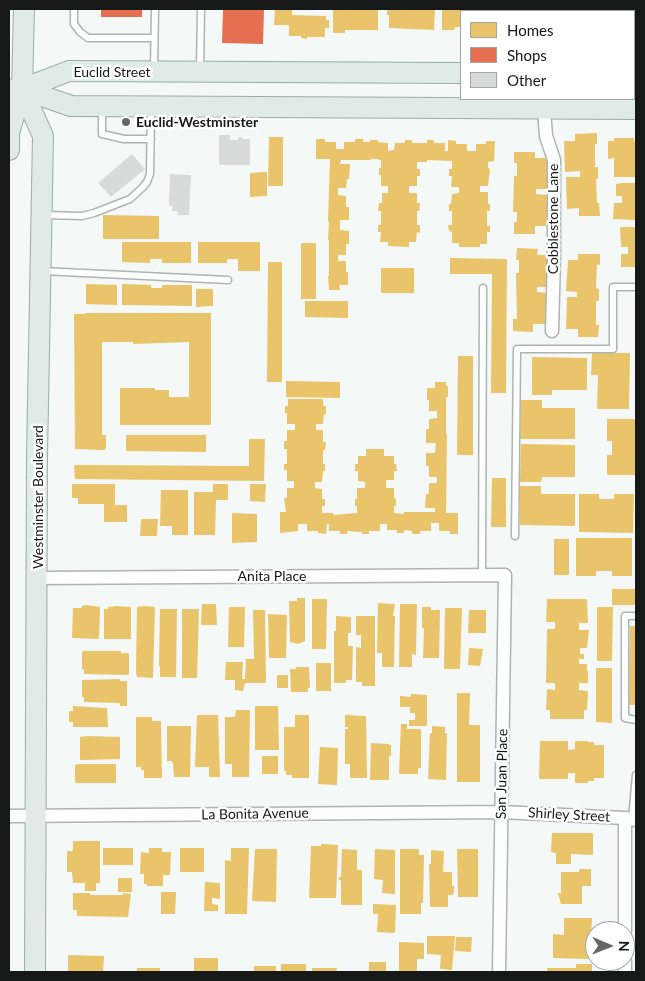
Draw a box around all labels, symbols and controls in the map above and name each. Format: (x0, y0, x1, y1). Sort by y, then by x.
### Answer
legend (460, 10, 635, 100)
text: Homes (507, 21, 553, 39)
text: Shops (507, 46, 547, 64)
street label: Euclid Street (73, 64, 151, 80)
text: Other (507, 71, 546, 89)
place label: Euclid-Westminster (136, 114, 258, 130)
marker: Euclid-Westminster (120, 116, 132, 128)
street label: Cobblestone Lane (545, 164, 561, 274)
street label: Westminster Boulevard (30, 425, 46, 569)
street label: Anita Place (238, 568, 306, 584)
street label: San Juan Place (493, 729, 511, 819)
street label: Shirley Street (528, 804, 610, 826)
street label: La Bonita Avenue (201, 805, 309, 823)
north arrow (585, 921, 635, 971)
text: N (616, 941, 633, 952)

